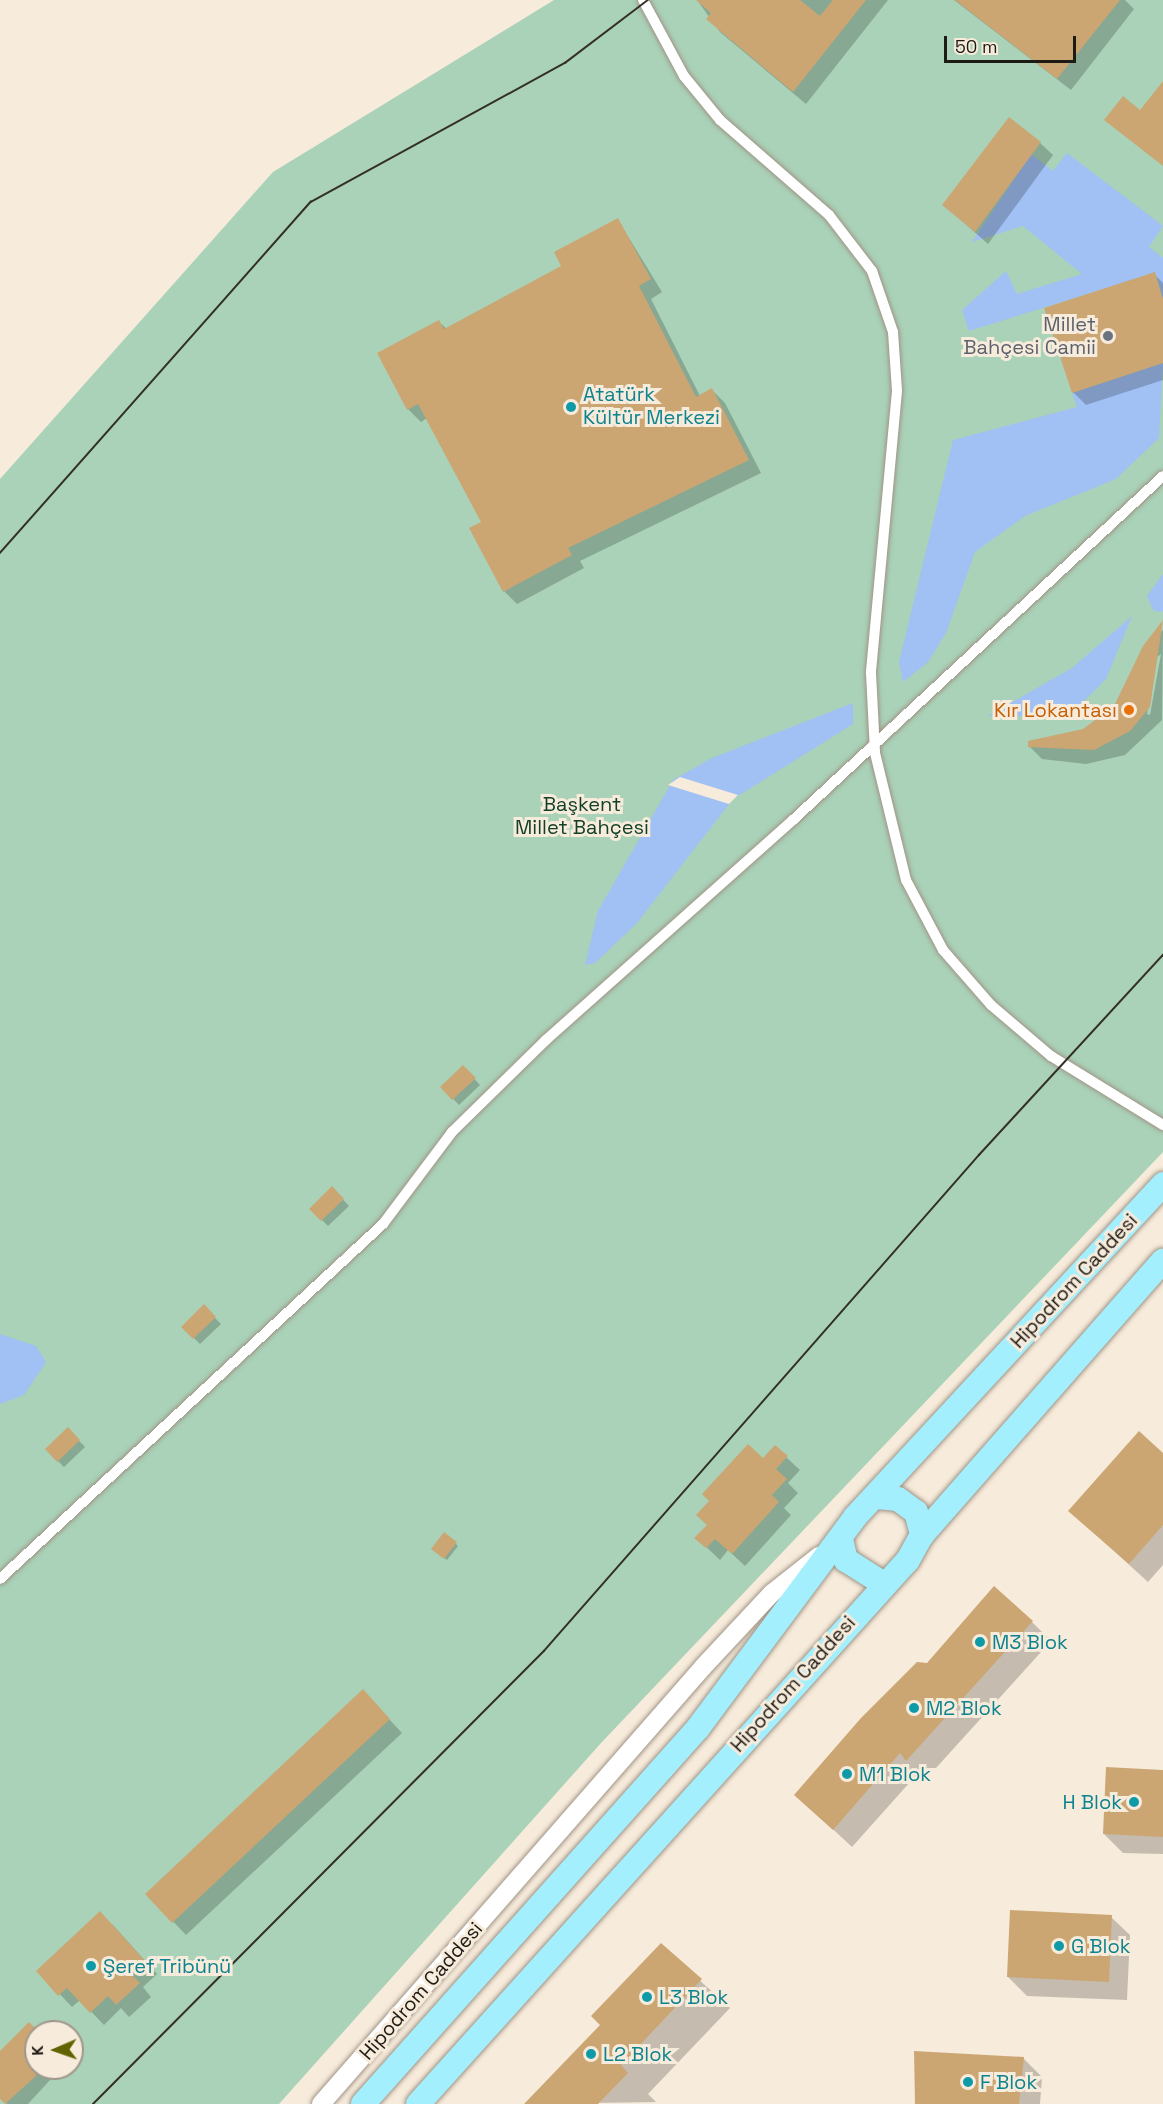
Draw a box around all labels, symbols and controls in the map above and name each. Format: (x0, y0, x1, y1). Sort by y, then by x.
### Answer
scale bar (947, 24, 1079, 62)
text: 50 m (955, 35, 997, 58)
place label: Millet Bahçesi Camii (963, 312, 1096, 359)
marker: Millet Bahçesi Camii (1101, 329, 1115, 343)
place label: Atatürk Kültür Merkezi (583, 383, 720, 430)
marker: Atatürk Kültür Merkezi (564, 400, 578, 414)
place label: Kır Lokantası (994, 698, 1117, 722)
marker: Kır Lokantası (1122, 703, 1136, 717)
park label: Başkent Millet Bahçesi (515, 792, 649, 839)
street label: Hipodrom Caddesi (1006, 1209, 1142, 1353)
street label: Hipodrom Caddesi (725, 1611, 861, 1757)
place label: M3 Blok (992, 1630, 1068, 1654)
marker: M3 Blok (973, 1635, 987, 1649)
place label: M2 Blok (926, 1696, 1002, 1720)
marker: M2 Blok (907, 1701, 921, 1715)
place label: M1 Blok (859, 1762, 931, 1786)
marker: M1 Blok (840, 1767, 854, 1781)
place label: H Blok (1063, 1790, 1122, 1814)
marker: H Blok (1127, 1795, 1141, 1809)
street label: Hipodrom Caddesi (354, 1917, 488, 2065)
place label: G Blok (1071, 1934, 1131, 1958)
marker: G Blok (1052, 1939, 1066, 1953)
place label: Şeref Tribünü (103, 1954, 232, 1978)
marker: Şeref Tribünü (84, 1959, 98, 1973)
place label: L3 Blok (659, 1985, 728, 2009)
marker: L3 Blok (640, 1990, 654, 2004)
north arrow (24, 2020, 84, 2080)
place label: L2 Blok (603, 2042, 672, 2066)
text: K (27, 2045, 48, 2056)
marker: L2 Blok (584, 2047, 598, 2061)
place label: F Blok (980, 2070, 1037, 2094)
marker: F Blok (961, 2075, 975, 2089)

